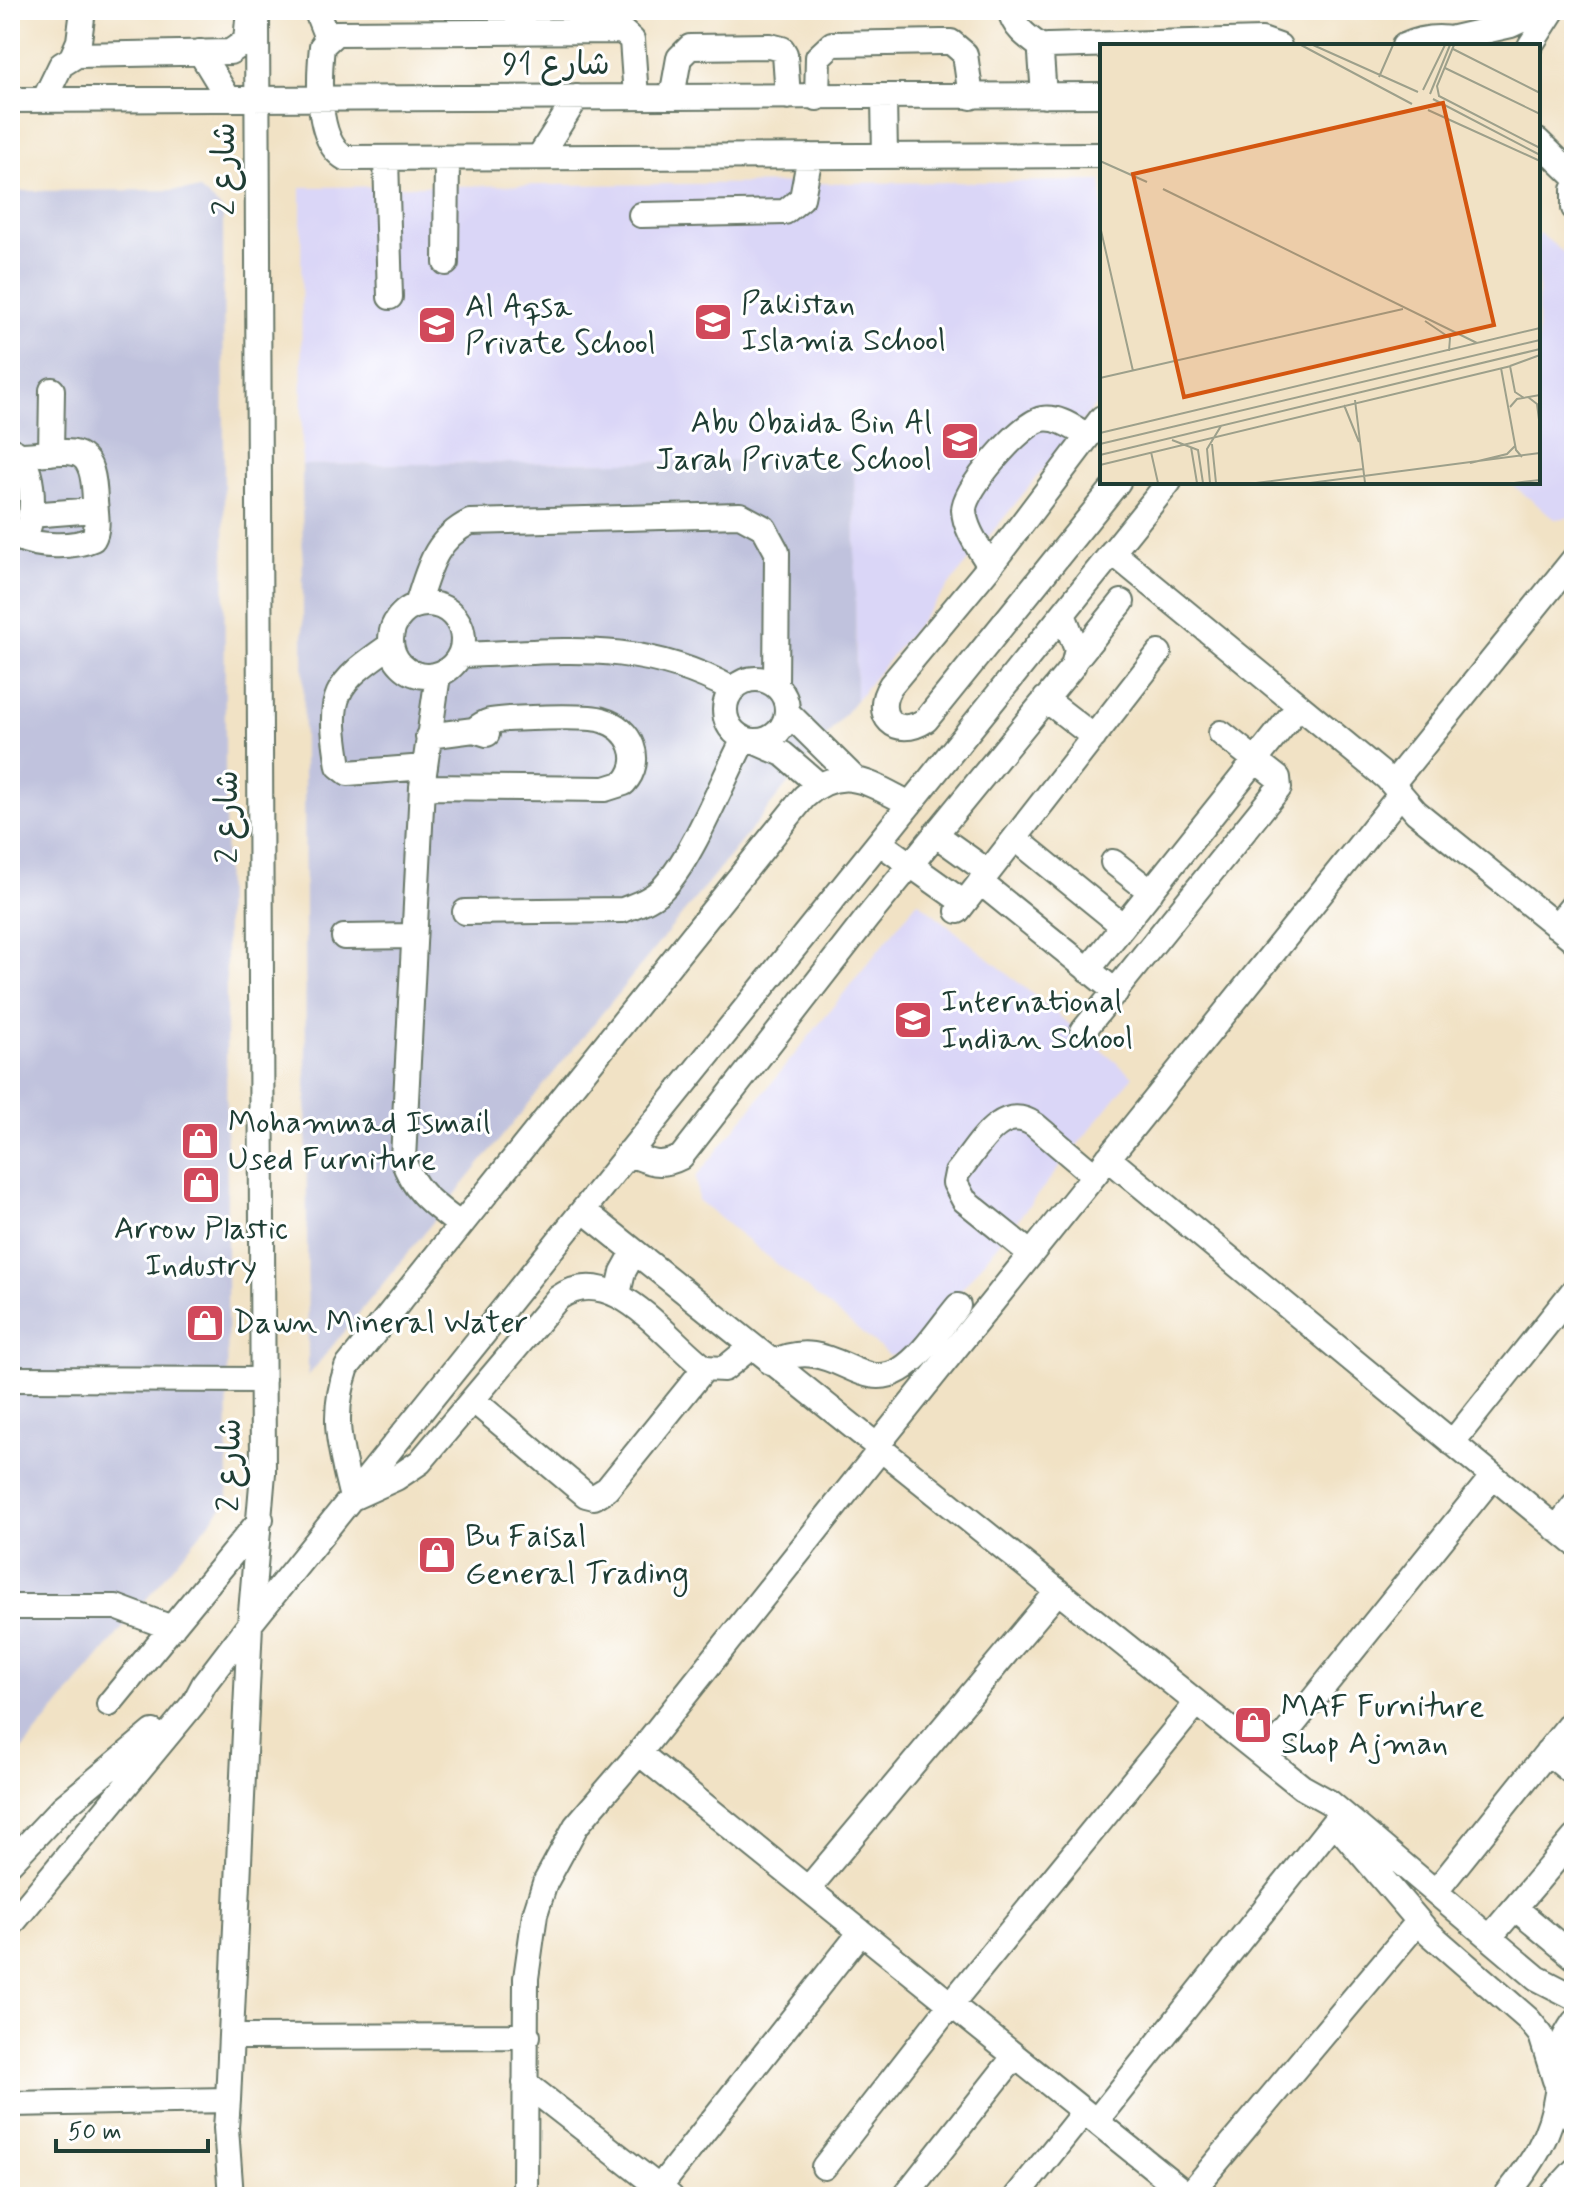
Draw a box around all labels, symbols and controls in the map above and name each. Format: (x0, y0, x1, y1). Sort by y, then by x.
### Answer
street label: شارع 91 (502, 44, 610, 86)
inset map (1100, 44, 1540, 484)
street label: شارع 2 (204, 122, 246, 216)
place label: Pakistan Islamia School (741, 283, 946, 362)
place label: Al Aqsa Private School (465, 286, 656, 365)
school or university icon: Pakistan Islamia School (692, 301, 734, 343)
school or university icon: Al Aqsa Private School (416, 304, 458, 346)
place label: Abu Obaida Bin Al Jarah Private School (655, 402, 932, 481)
school or university icon: Abu Obaida Bin Al Jarah Private School (939, 420, 981, 462)
street label: شارع 2 (207, 770, 249, 864)
place label: International Indian School (941, 981, 1133, 1060)
school or university icon: International Indian School (892, 999, 934, 1041)
place label: Mohammad Ismail Used Furniture (228, 1102, 491, 1181)
shop icon: Mohammad Ismail Used Furniture (179, 1120, 221, 1162)
shop icon: Arrow Plastic Industry (180, 1164, 222, 1206)
place label: Arrow Plastic Industry (114, 1208, 288, 1287)
shop icon: Dawn Mineral Water (184, 1302, 226, 1344)
place label: Dawn Mineral Water (233, 1302, 528, 1344)
street label: شارع 2 (208, 1418, 252, 1512)
place label: Bu Faisal General Trading (465, 1516, 689, 1597)
shop icon: Bu Faisal General Trading (416, 1534, 458, 1576)
place label: MAF Furniture Shop Ajman (1281, 1686, 1485, 1765)
shop icon: MAF Furniture Shop Ajman (1232, 1704, 1274, 1746)
scale bar (56, 2103, 208, 2153)
text: 50 m (68, 2117, 122, 2148)

